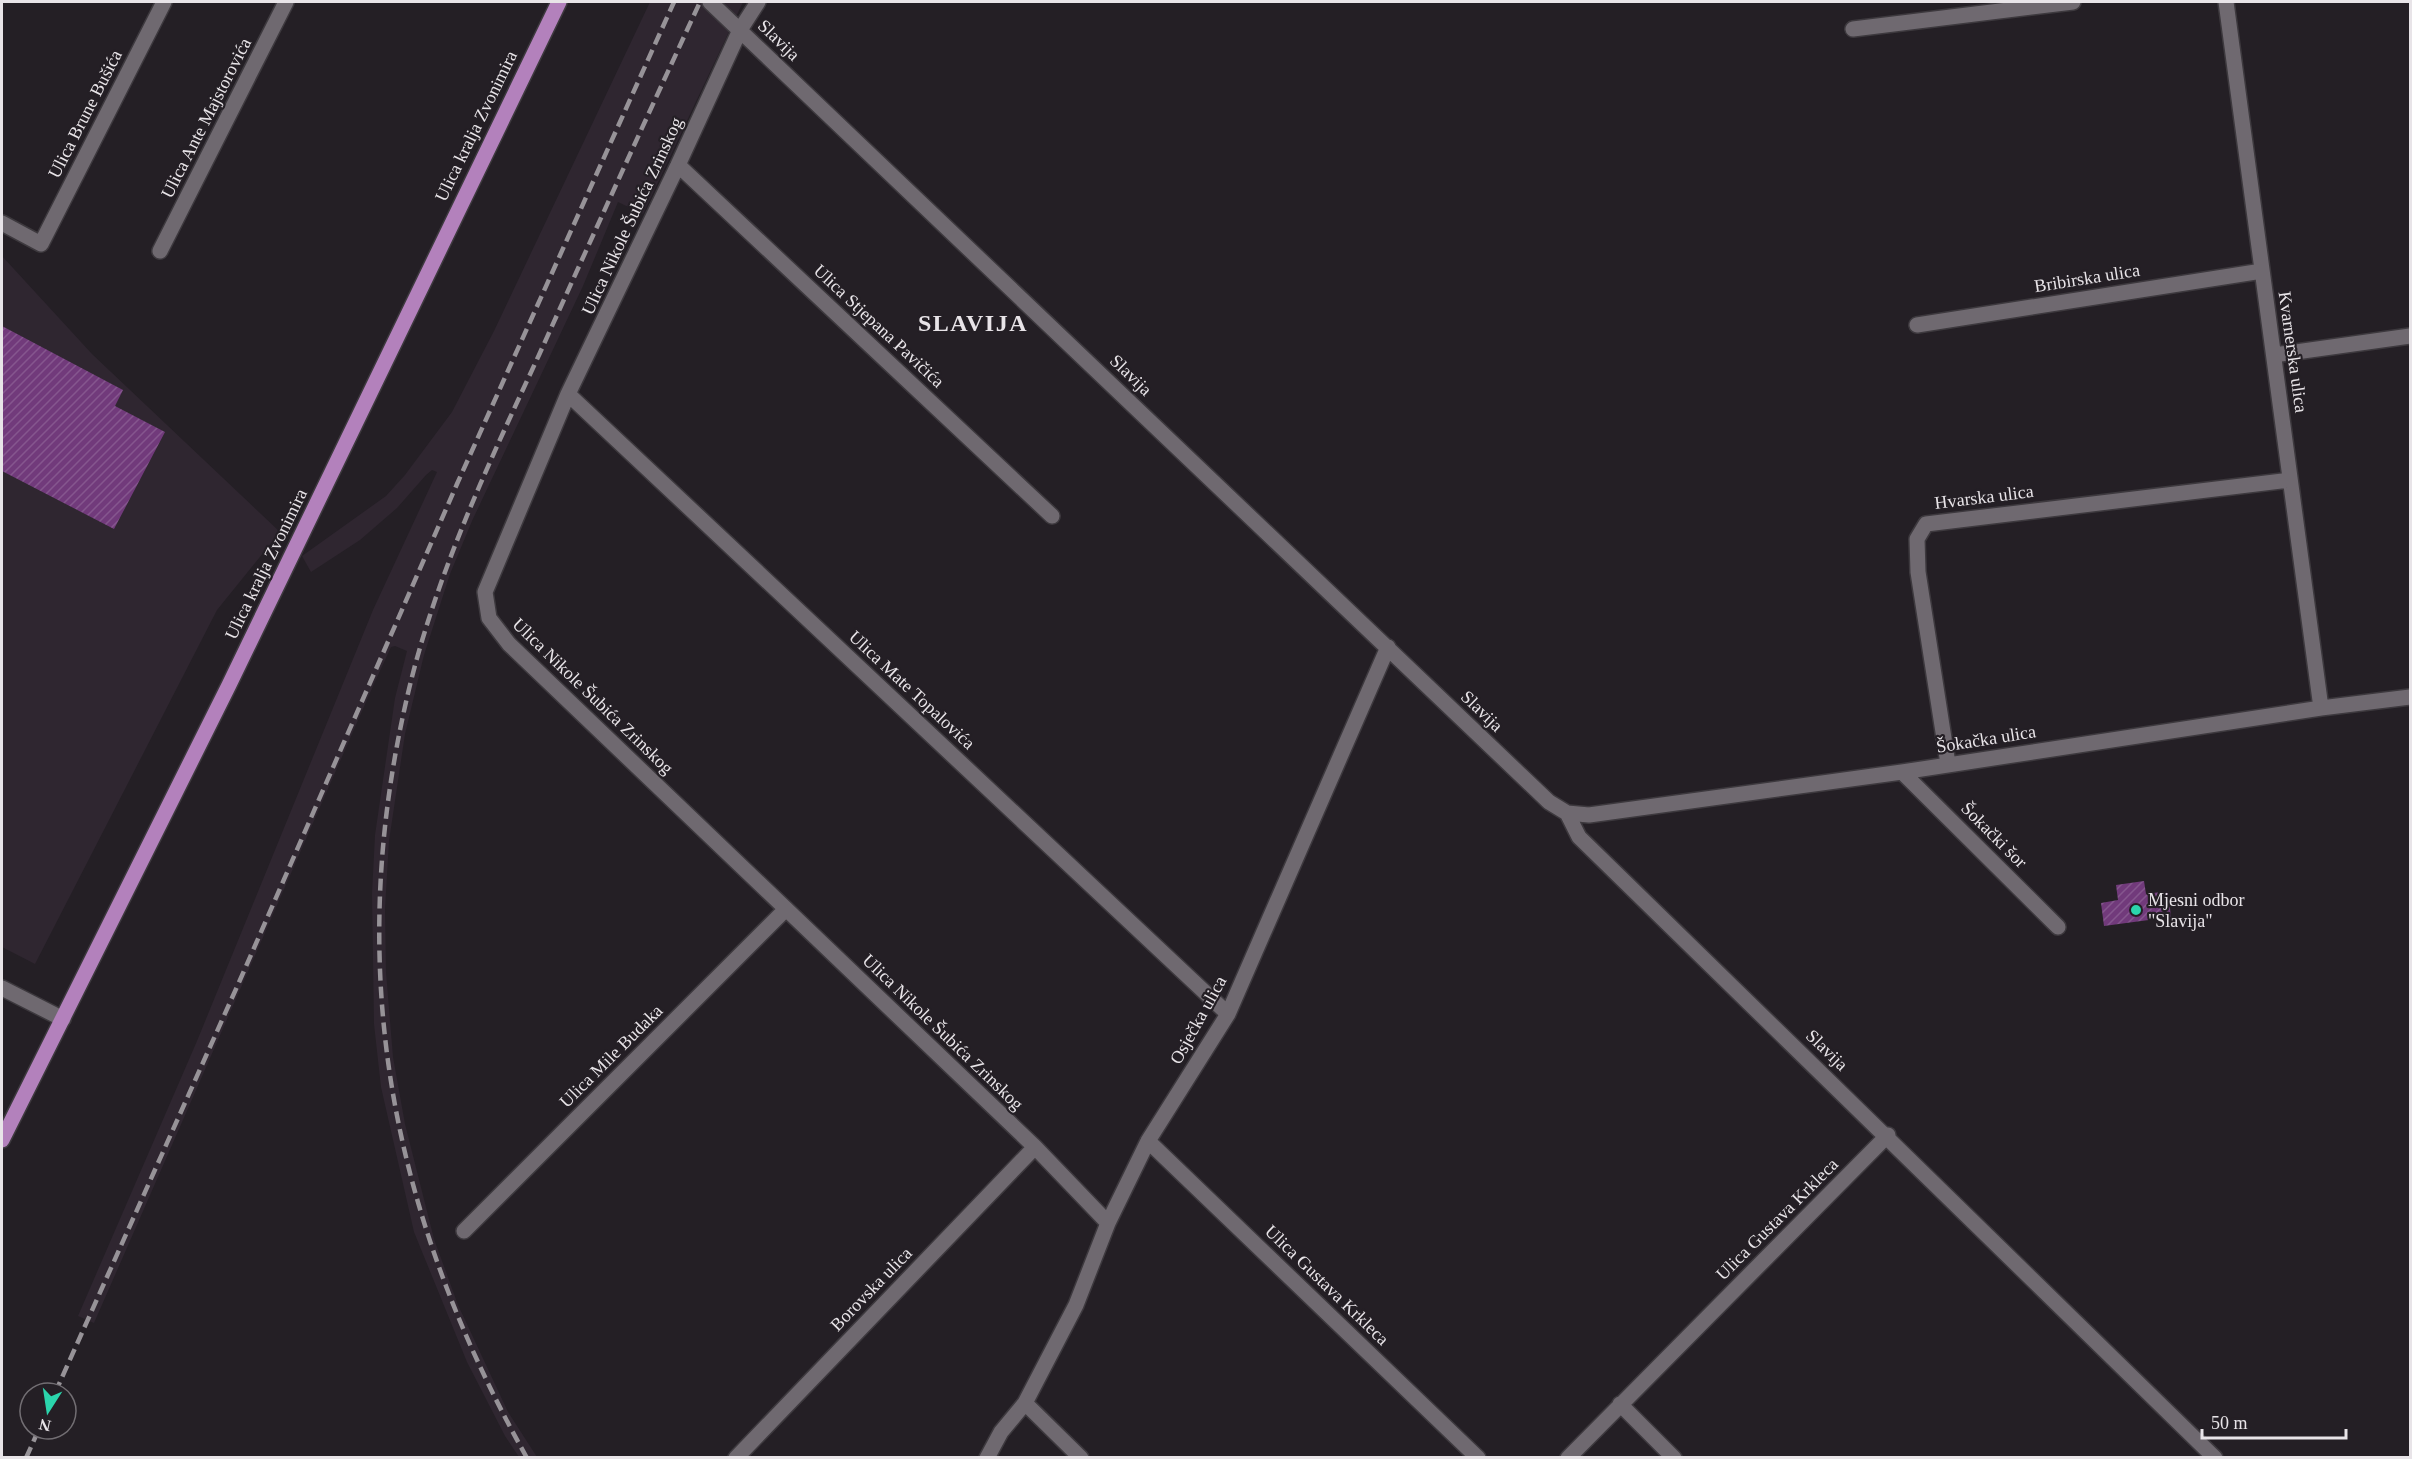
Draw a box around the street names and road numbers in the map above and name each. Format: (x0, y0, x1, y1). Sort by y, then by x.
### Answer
street label: Slavija (754, 15, 804, 65)
street label: Ulica Ante Majstorovića (157, 35, 255, 201)
street label: Ulica Brune Bušića (44, 47, 126, 181)
street label: Ulica kralja Zvonimira (431, 47, 521, 205)
street label: Ulica Nikole Šubića Zrinskog (577, 114, 687, 318)
street label: Ulica Stjepana Pavičića (810, 260, 948, 392)
street label: Bribirska ulica (2033, 260, 2141, 296)
street label: Kvarnerska ulica (2275, 290, 2311, 414)
street label: Slavija (1106, 350, 1156, 400)
street label: Hvarska ulica (1933, 481, 2035, 513)
street label: Ulica kralja Zvonimira (221, 485, 311, 643)
street label: Ulica Nikole Šubića Zrinskog (509, 613, 678, 778)
street label: Ulica Mate Topalovića (845, 627, 979, 753)
street label: Slavija (1457, 686, 1507, 736)
street label: Šokačka ulica (1935, 720, 2037, 757)
street label: Šokački šor (1957, 797, 2032, 872)
street label: Ulica Nikole Šubića Zrinskog (859, 949, 1028, 1114)
street label: Osječka ulica (1166, 973, 1230, 1067)
street label: Ulica Mile Budaka (556, 1001, 666, 1111)
street label: Slavija (1802, 1025, 1852, 1075)
street label: Ulica Gustava Krkleca (1712, 1154, 1842, 1284)
street label: Ulica Gustava Krkleca (1261, 1221, 1393, 1349)
street label: Borovska ulica (826, 1243, 916, 1335)

